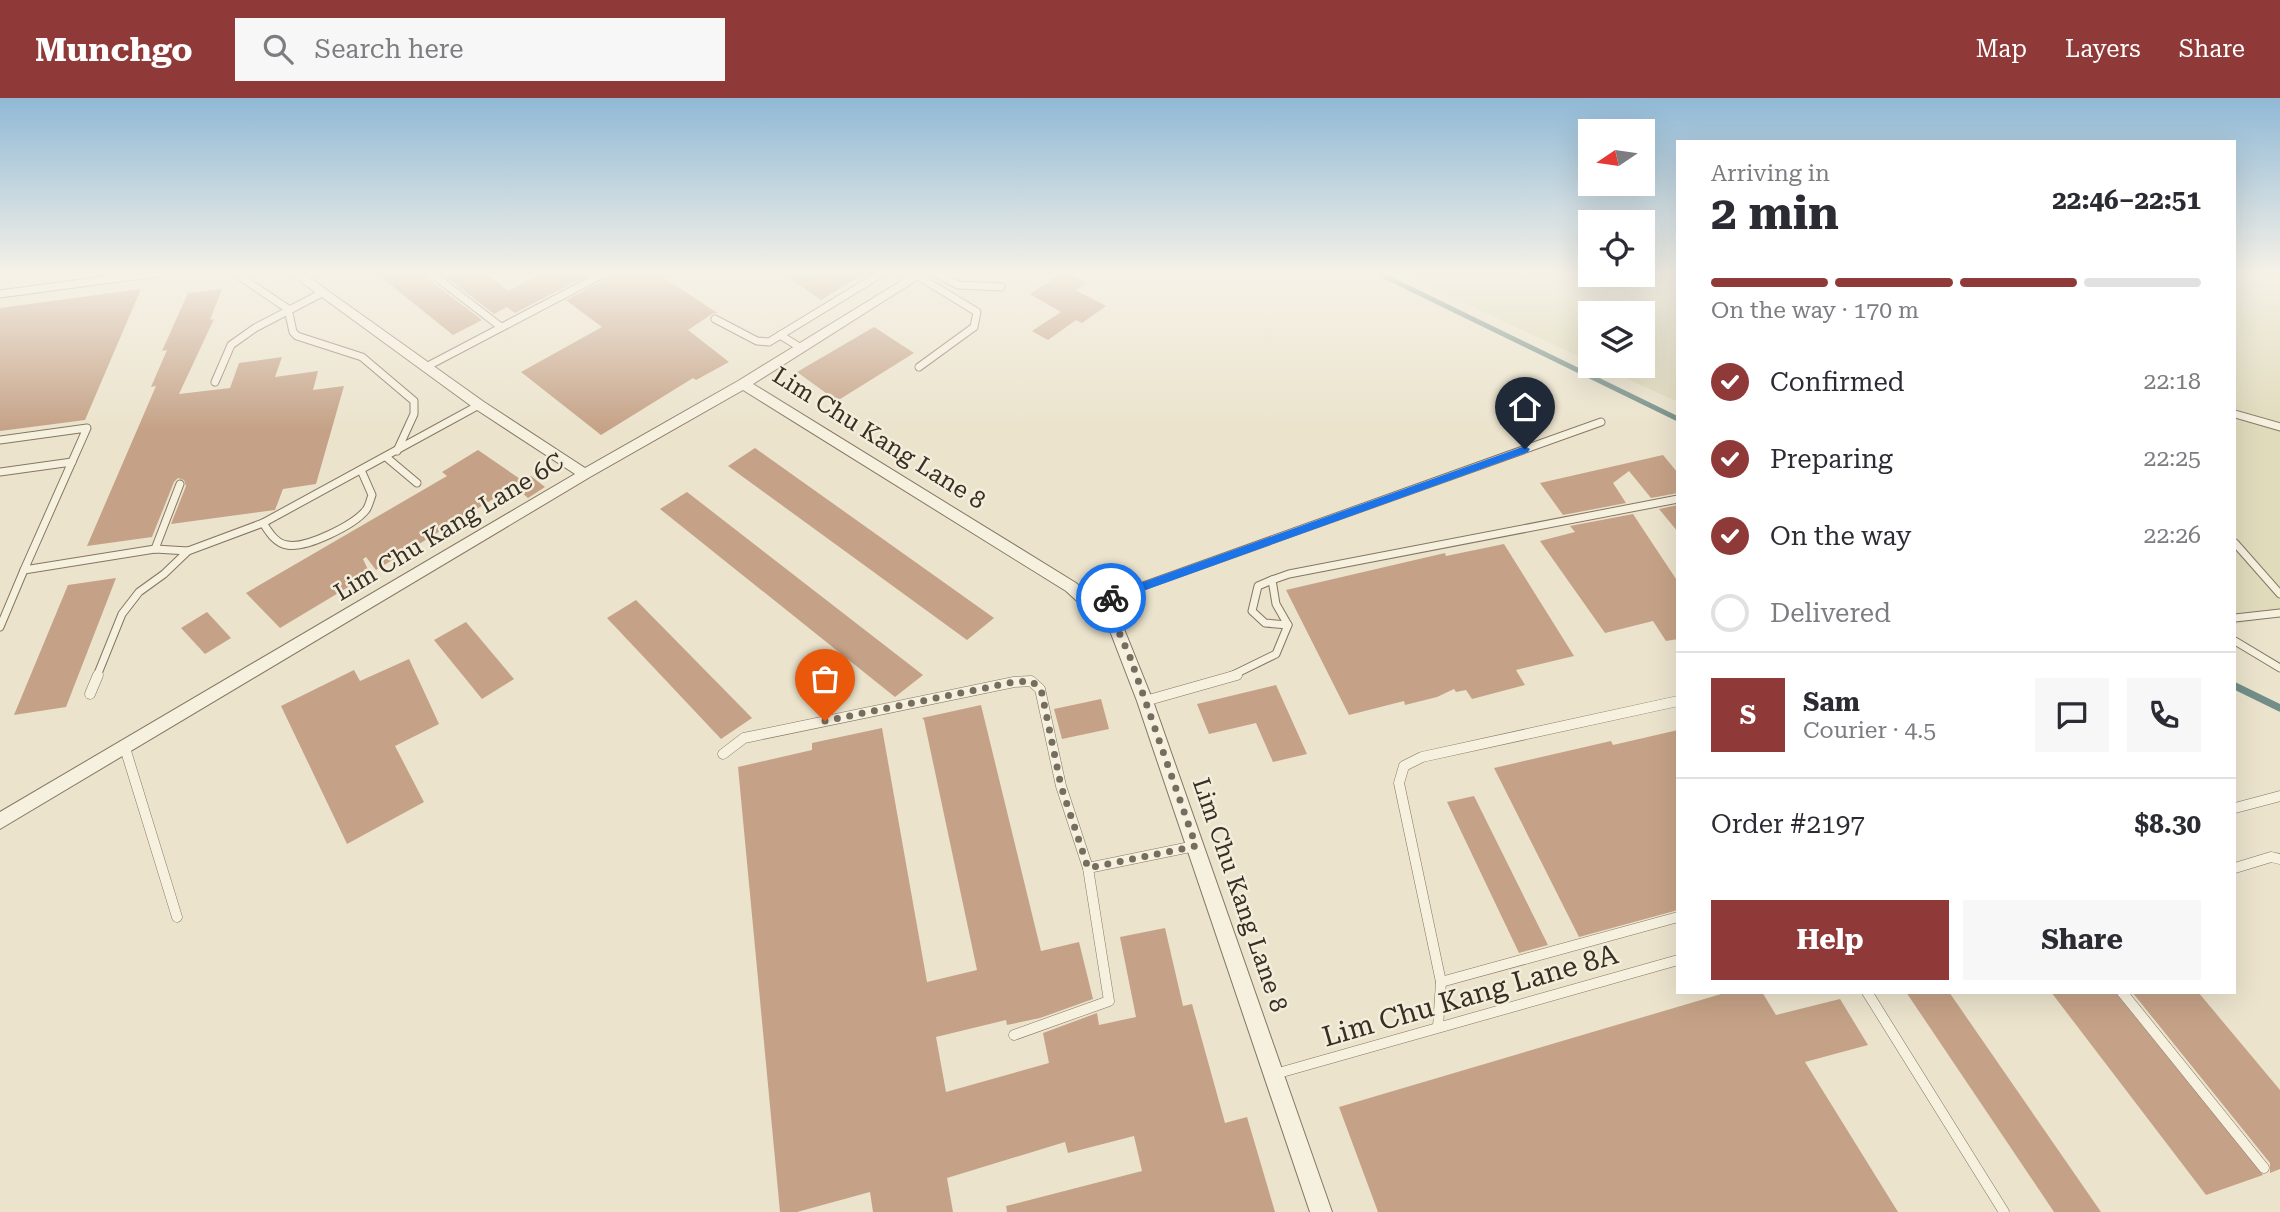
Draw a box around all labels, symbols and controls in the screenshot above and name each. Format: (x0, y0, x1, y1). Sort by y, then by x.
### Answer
search box (235, 18, 725, 81)
text: Munchgo (35, 30, 193, 69)
icon: search (259, 30, 297, 68)
text: Search here (315, 34, 464, 64)
text: Map (1976, 35, 2027, 63)
text: Layers (2065, 35, 2141, 63)
text: Share (2179, 35, 2245, 63)
north arrow (1578, 119, 1656, 196)
map controls (1578, 119, 1655, 378)
text: Arriving in (1711, 160, 1830, 187)
text: 22:46–22:51 (2052, 185, 2201, 215)
text: 2 min (1711, 186, 1839, 240)
button: locate (1578, 210, 1655, 287)
text: On the way · 170 m (1711, 297, 1919, 324)
button: layers (1578, 301, 1655, 378)
street label: Lim Chu Kang Lane 8 (767, 361, 991, 515)
icon: check (1711, 363, 1749, 401)
text: Confirmed (1770, 367, 1905, 397)
text: 22:18 (2144, 368, 2201, 395)
pin (1495, 377, 1555, 449)
icon: home (1506, 388, 1544, 426)
icon: check (1711, 440, 1749, 478)
text: Preparing (1770, 444, 1893, 474)
text: 22:25 (2144, 445, 2201, 472)
street label: Lim Chu Kang Lane 6C (329, 447, 569, 607)
icon: check (1711, 517, 1749, 555)
text: On the way (1770, 521, 1911, 551)
text: 22:26 (2144, 522, 2201, 549)
courier (1076, 563, 1146, 633)
icon: bike (1092, 579, 1130, 617)
text: Delivered (1770, 598, 1891, 628)
pin (795, 649, 855, 721)
icon: bag (806, 660, 844, 698)
button: chat (2035, 678, 2109, 752)
button: phone (2127, 678, 2201, 752)
text: Sam (1803, 687, 1860, 717)
text: S (1740, 700, 1756, 730)
text: Courier · 4.5 (1803, 717, 1936, 744)
street label: Lim Chu Kang Lane 8 (1187, 774, 1293, 1016)
text: Order #2197 (1711, 809, 1865, 839)
text: $8.30 (2135, 809, 2201, 839)
button: Help (1711, 900, 1949, 980)
button: Share (1963, 900, 2201, 980)
street label: Lim Chu Kang Lane 8A (1318, 937, 1622, 1054)

